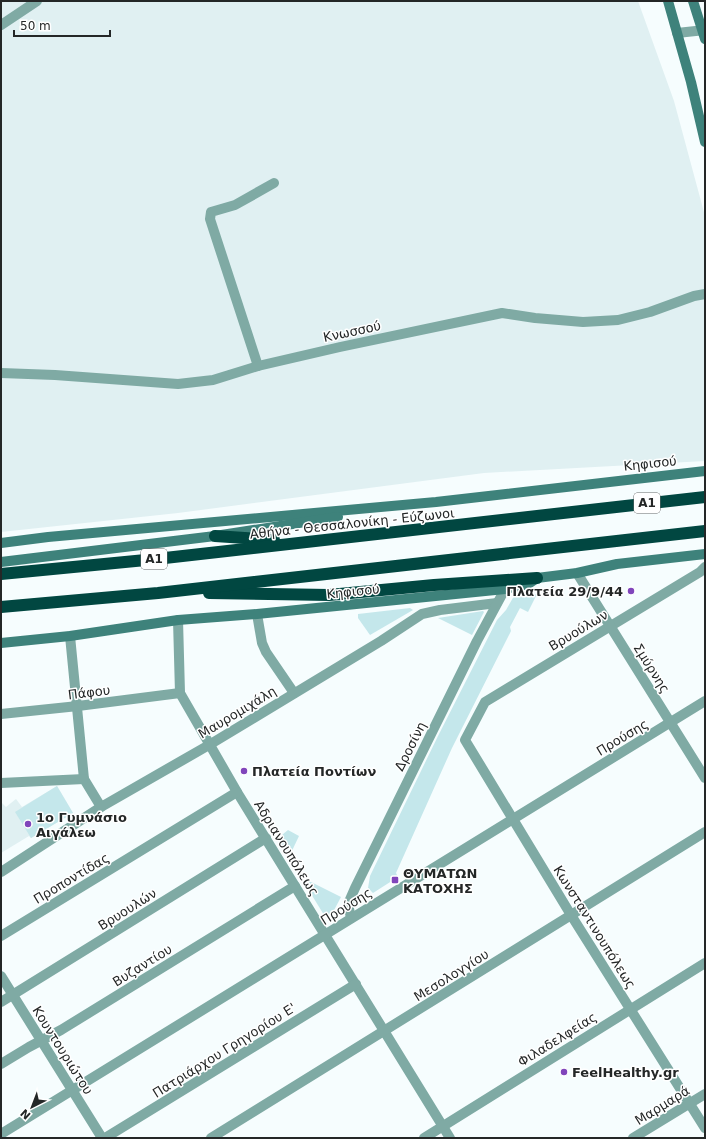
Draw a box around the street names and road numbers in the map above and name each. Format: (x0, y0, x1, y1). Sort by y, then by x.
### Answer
street label: Κνωσσού (322, 318, 382, 345)
street label: Κηφισού (623, 453, 677, 474)
road number: Α1 (634, 493, 660, 513)
street label: Αθήνα - Θεσσαλονίκη - Εύζωνοι (249, 505, 455, 542)
road number: Α1 (141, 549, 167, 569)
street label: Κηφισού (326, 581, 380, 602)
street label: Βρυούλων (546, 607, 610, 654)
street label: Σμύρνης (631, 641, 673, 696)
street label: Πάφου (67, 682, 111, 703)
street label: Μαυρομιχάλη (196, 683, 279, 742)
street label: Προύσης (594, 716, 651, 759)
street label: Δροσίνη (392, 719, 429, 773)
street label: Αδριανουπόλεως (251, 798, 322, 899)
street label: Προποντίδας (31, 850, 112, 907)
street label: Κωνσταντινουπόλεως (550, 863, 639, 992)
street label: Προύσης (318, 885, 375, 928)
street label: Βρυουλών (95, 886, 159, 933)
street label: Βυζαντίου (110, 941, 175, 990)
street label: Μεσολογγίου (411, 946, 491, 1004)
street label: Πατριάρχου Γρηγορίου Ε' (150, 1000, 299, 1101)
street label: Κουντουριώτου (29, 1003, 96, 1097)
street label: Φιλαδελφείας (515, 1009, 599, 1070)
street label: Μαρμαρά (632, 1083, 692, 1128)

